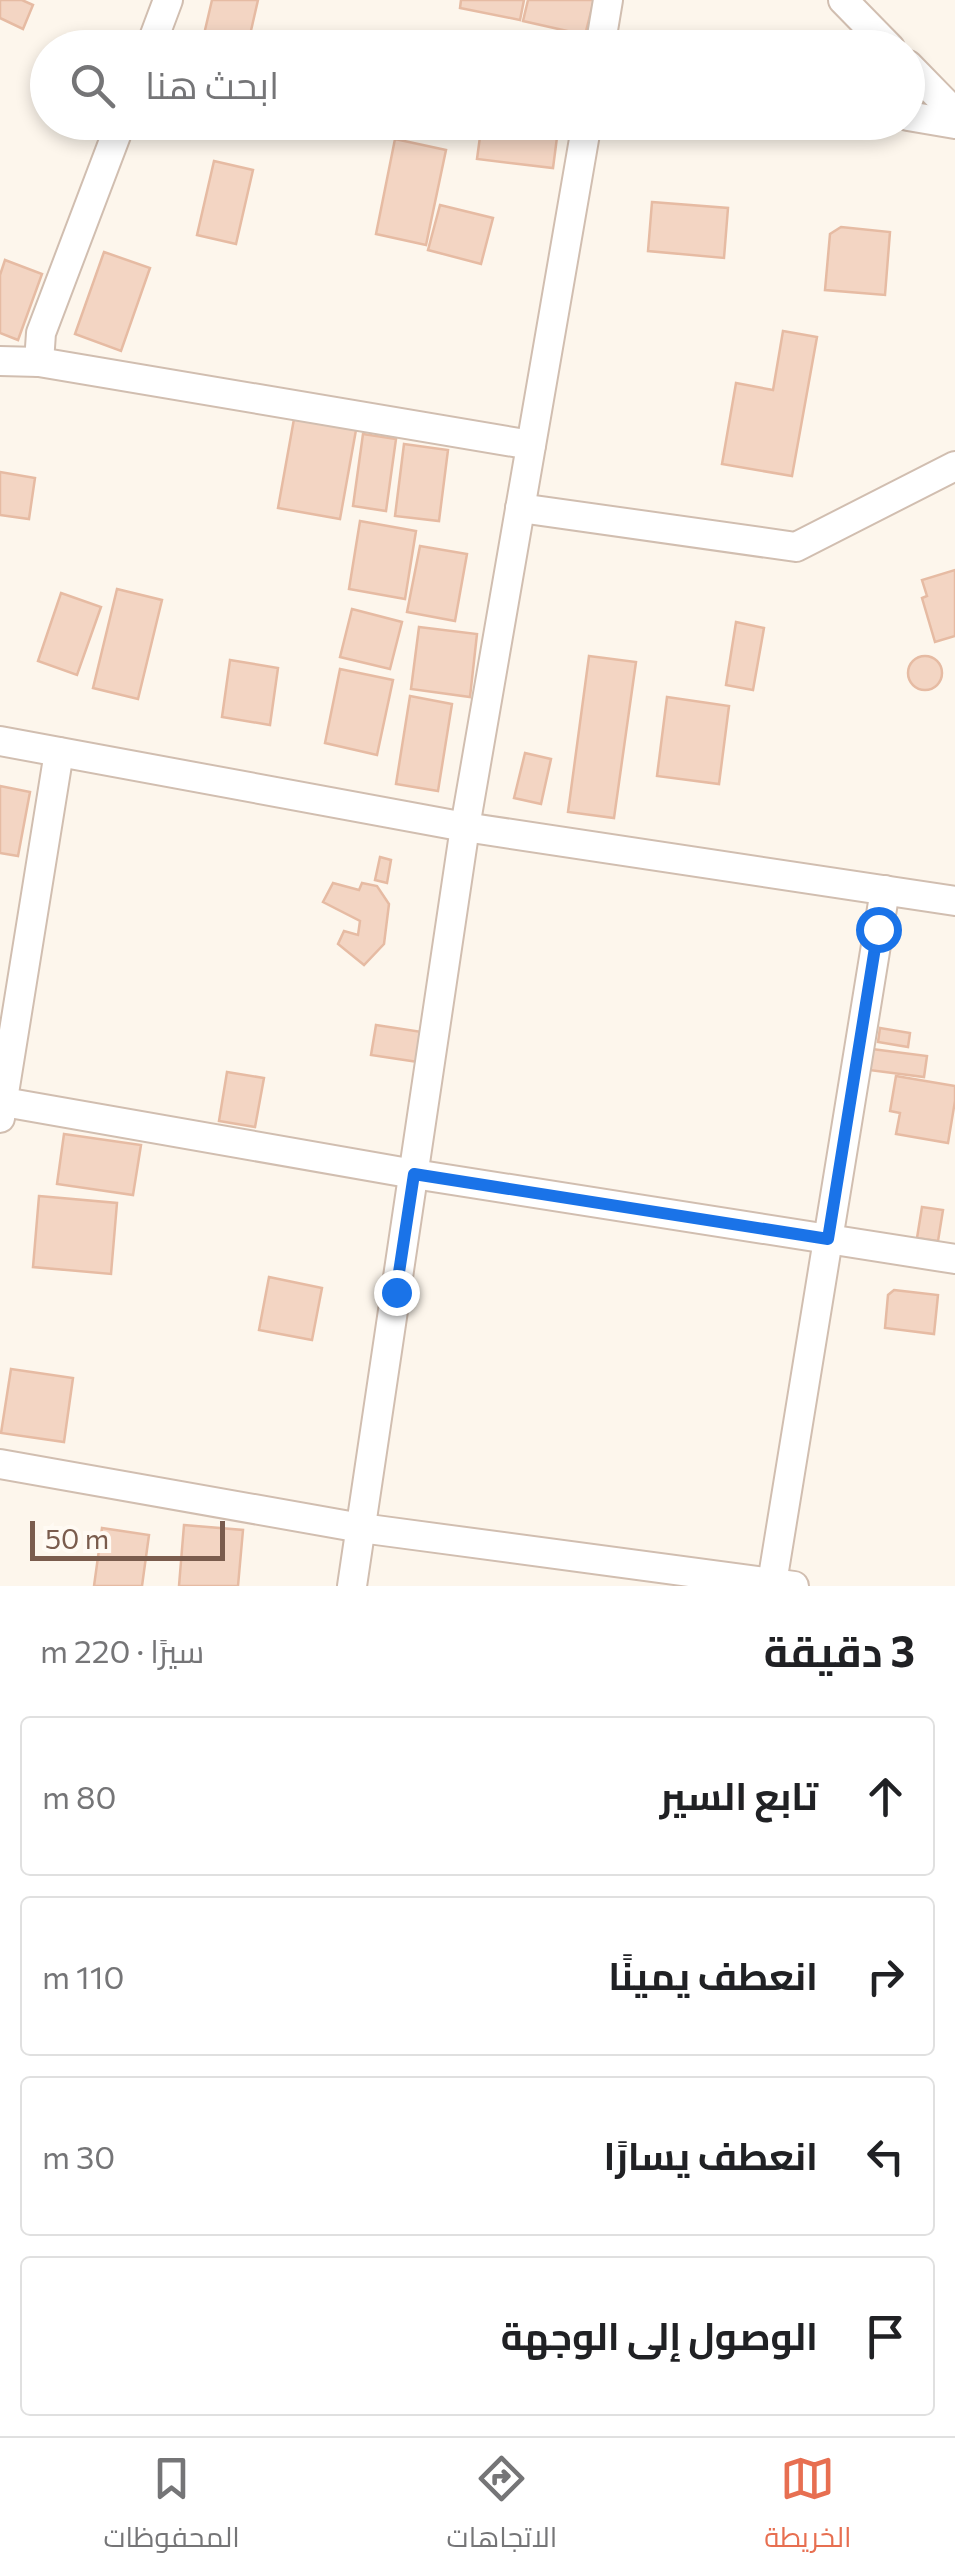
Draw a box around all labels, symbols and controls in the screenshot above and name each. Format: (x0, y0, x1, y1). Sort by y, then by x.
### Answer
search box (30, 30, 925, 140)
icon: search (65, 58, 120, 113)
text: ابحث هنا (145, 60, 279, 107)
route start (856, 907, 902, 953)
route end (374, 1270, 420, 1316)
scale bar (30, 1516, 225, 1561)
text: 50 m (45, 1521, 109, 1555)
text: 3 دقيقة (764, 1624, 915, 1676)
text: سيرًا · 220 m (40, 1630, 204, 1670)
icon: ahead (858, 1769, 913, 1824)
text: تابع السير (660, 1771, 818, 1818)
text: 80 m (42, 1776, 116, 1816)
icon: right (858, 1949, 913, 2004)
text: انعطف يمينًا (608, 1951, 818, 1998)
text: 110 m (42, 1956, 124, 1996)
icon: left (858, 2129, 913, 2184)
text: انعطف يسارًا (603, 2131, 818, 2178)
text: 30 m (42, 2136, 115, 2176)
icon: arrive (858, 2309, 913, 2364)
text: الوصول إلى الوجهة (501, 2311, 818, 2358)
tab: المحفوظات (103, 2451, 240, 2563)
tab: الاتجاهات (447, 2451, 557, 2563)
tab: الخريطة (764, 2451, 852, 2563)

